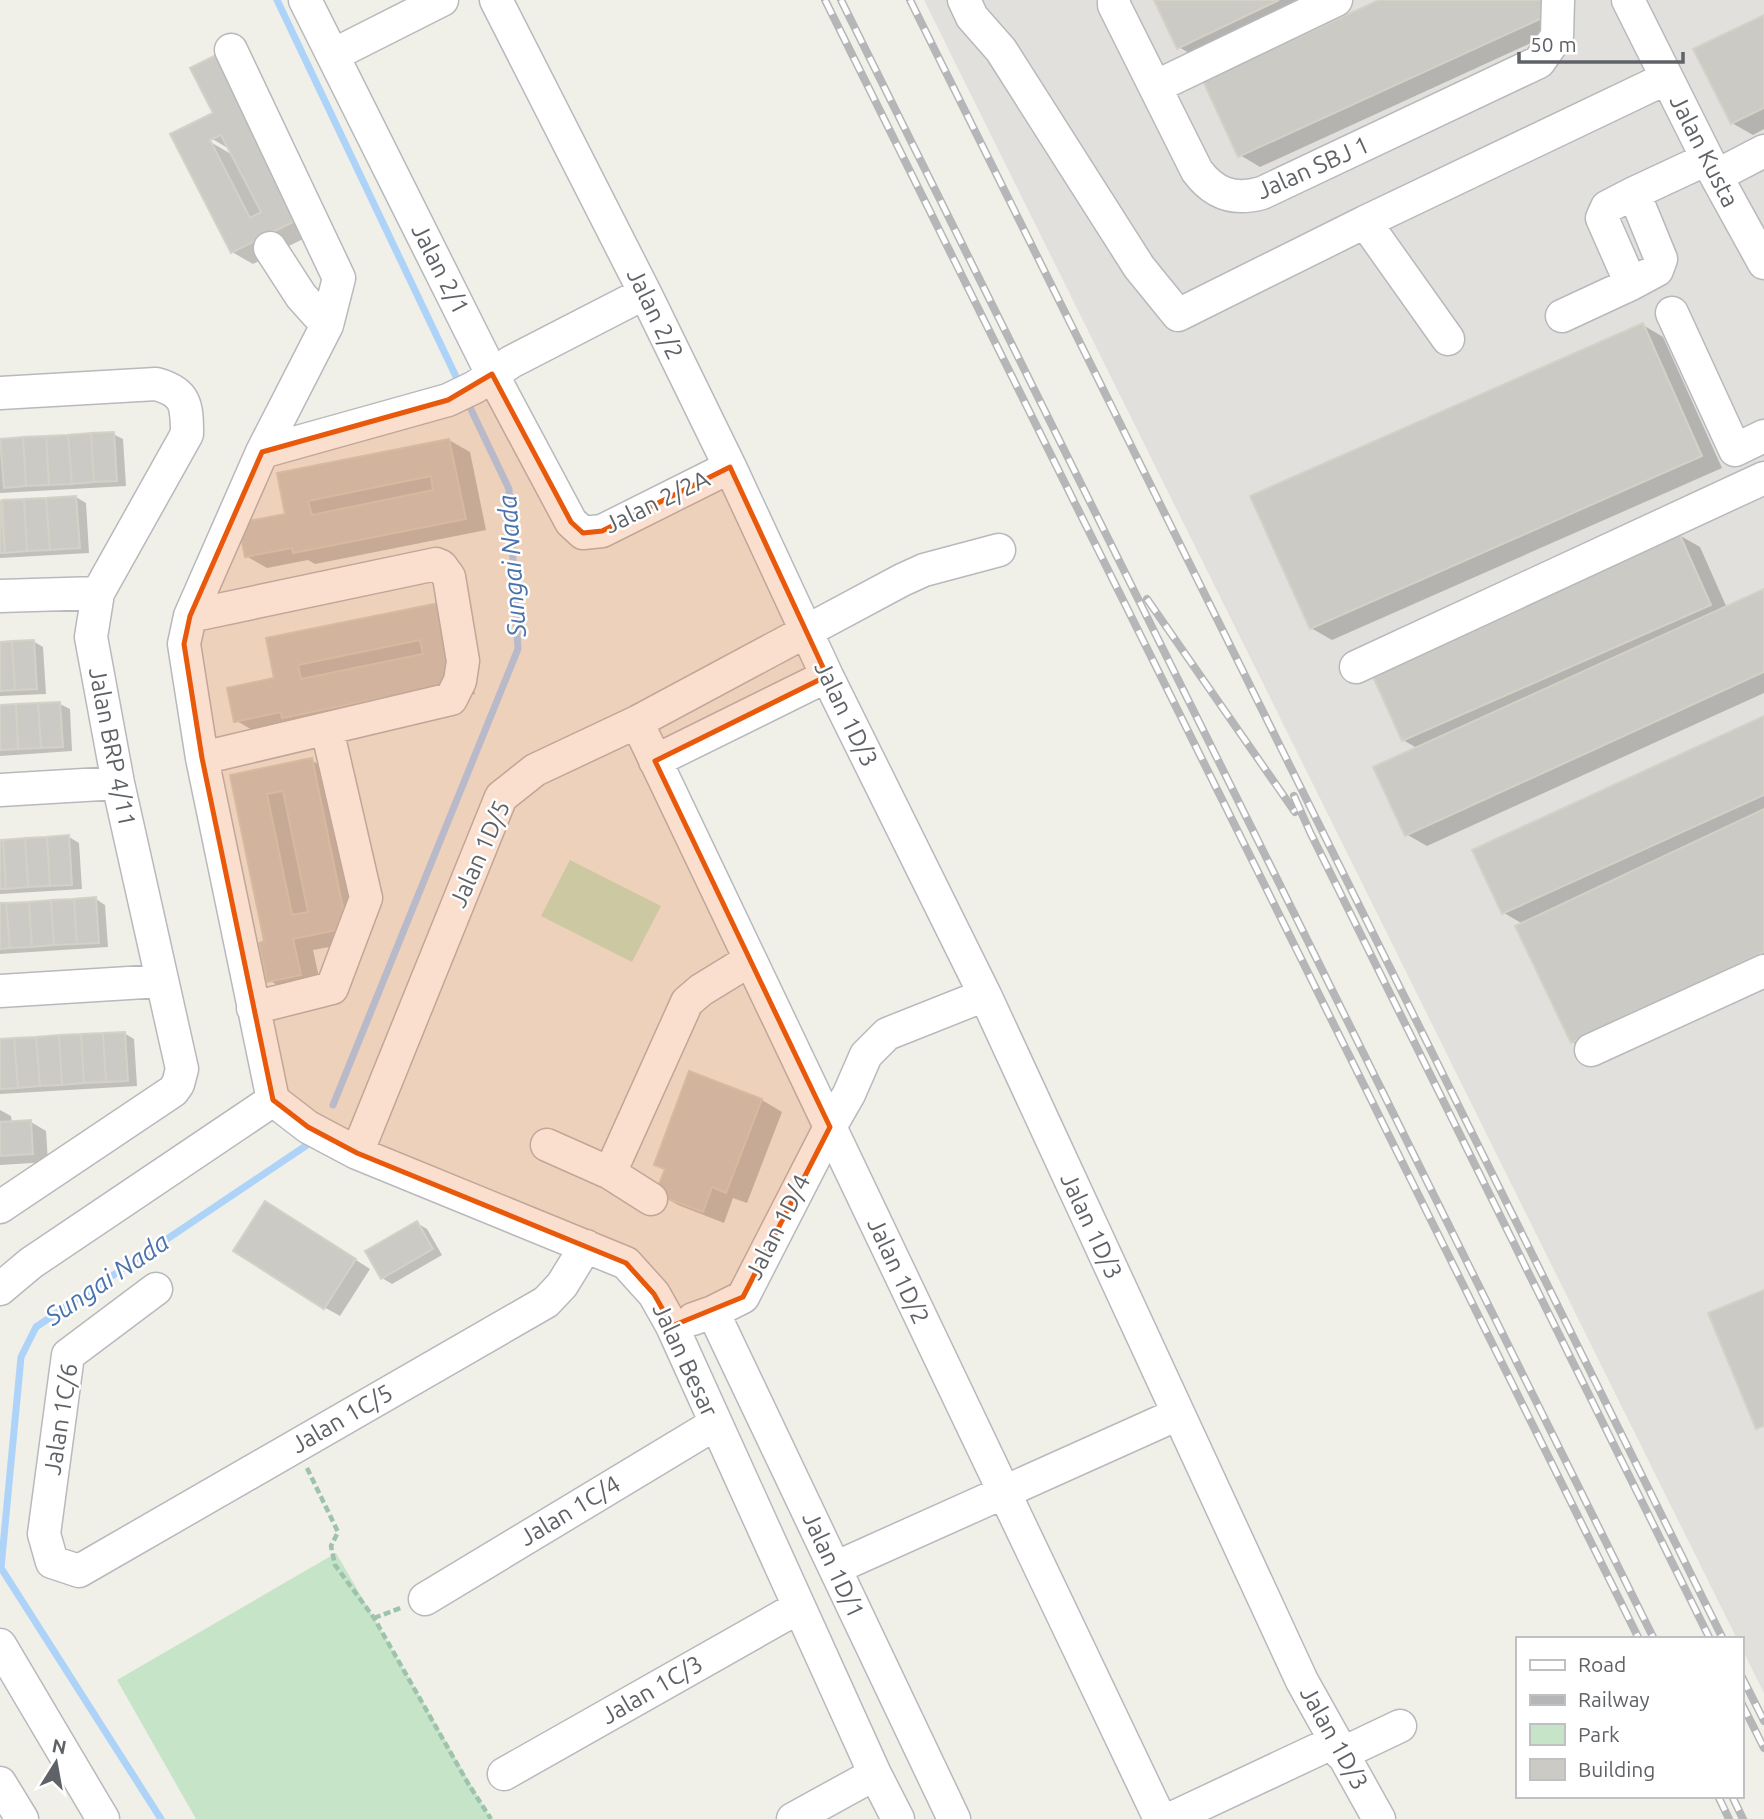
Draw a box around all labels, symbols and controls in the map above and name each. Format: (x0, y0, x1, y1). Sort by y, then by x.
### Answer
scale bar (1519, 21, 1684, 65)
text: 50 m (1530, 32, 1577, 56)
street label: Jalan Kusta (1665, 90, 1744, 211)
street label: Jalan SBJ 1 (1252, 131, 1373, 204)
street label: Jalan 2/1 (406, 219, 475, 319)
street label: Jalan 2/2 (622, 264, 689, 364)
street label: Jalan 2/2A (600, 464, 714, 539)
water label: Sungai Nada (492, 494, 531, 639)
street label: Jalan 1D/3 (809, 657, 884, 771)
street label: Jalan BRP 4/11 (84, 665, 141, 829)
street label: Jalan 1D/5 (444, 796, 515, 911)
street label: Jalan 1D/3 (1055, 1168, 1128, 1283)
street label: Jalan 1D/4 (740, 1170, 815, 1284)
street label: Jalan 1D/2 (862, 1213, 935, 1328)
water label: Sungai Nada (39, 1227, 174, 1331)
street label: Jalan Besar (647, 1299, 724, 1421)
street label: Jalan 1C/6 (38, 1361, 83, 1477)
street label: Jalan 1C/5 (286, 1379, 397, 1458)
street label: Jalan 1C/4 (515, 1470, 625, 1551)
street label: Jalan 1D/1 (797, 1507, 870, 1622)
legend (1516, 1637, 1743, 1798)
street label: Jalan 1C/3 (596, 1650, 707, 1729)
text: Road (1578, 1652, 1626, 1676)
street label: Jalan 1D/3 (1295, 1681, 1374, 1794)
text: Railway (1578, 1687, 1650, 1711)
text: Park (1578, 1722, 1620, 1746)
north arrow (21, 1728, 91, 1798)
text: N (50, 1734, 68, 1758)
text: Building (1578, 1757, 1655, 1781)

